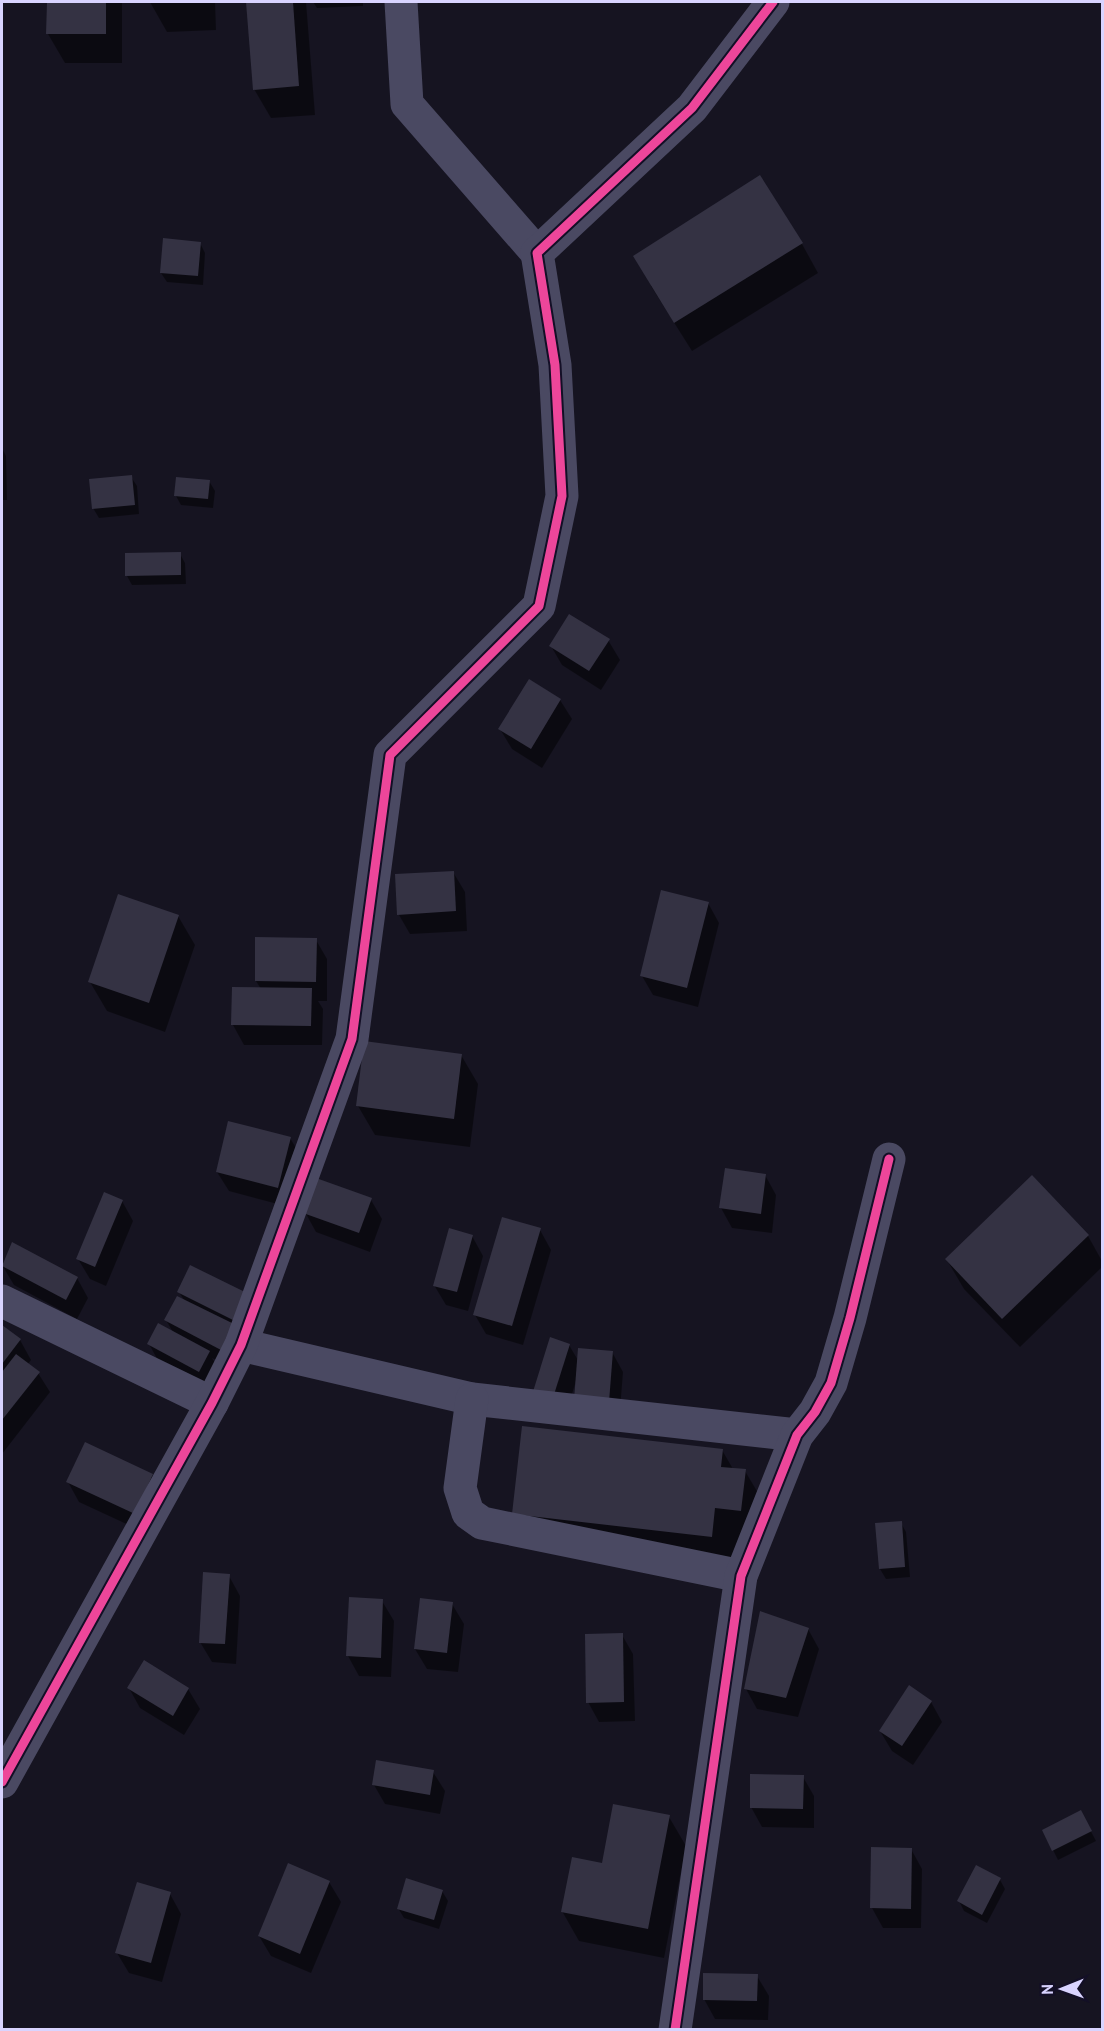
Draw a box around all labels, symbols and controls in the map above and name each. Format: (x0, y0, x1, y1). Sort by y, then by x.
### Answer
north arrow (1032, 1959, 1092, 2019)
text: N (1037, 1984, 1057, 1995)

